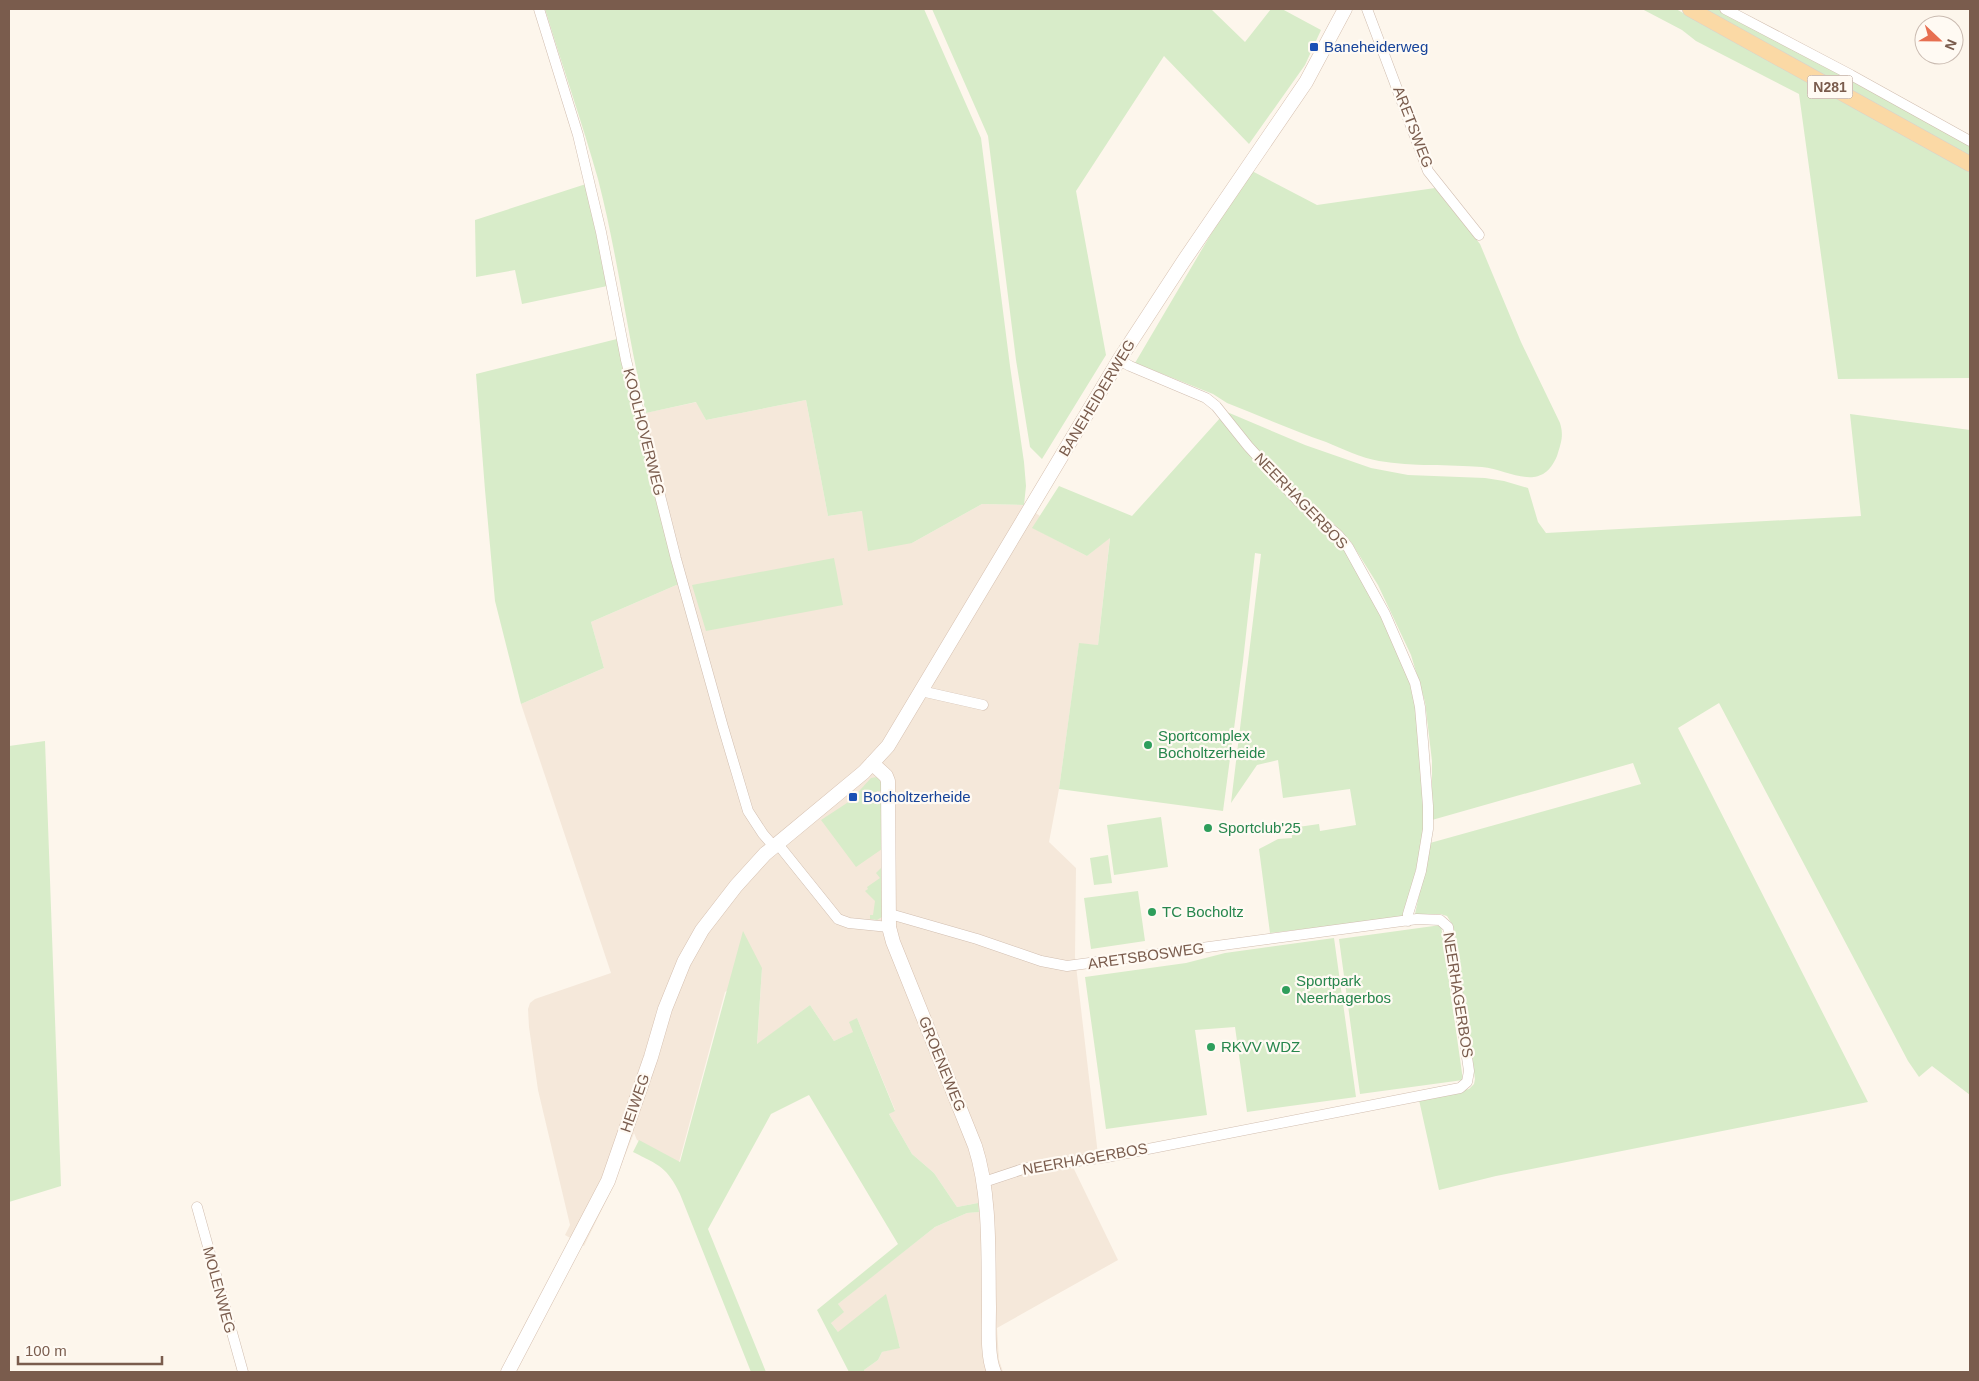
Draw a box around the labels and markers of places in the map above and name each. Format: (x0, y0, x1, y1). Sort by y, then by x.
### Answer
place label: Baneheiderweg (1324, 38, 1428, 55)
marker: Baneheiderweg (1308, 41, 1320, 53)
place label: Sportcomplex Bocholtzerheide (1158, 727, 1266, 761)
marker: Sportcomplex Bocholtzerheide (1142, 739, 1154, 751)
place label: Bocholtzerheide (863, 788, 971, 805)
marker: Bocholtzerheide (847, 791, 859, 803)
place label: Sportclub'25 (1218, 819, 1301, 836)
marker: Sportclub'25 (1202, 822, 1214, 834)
place label: TC Bocholtz (1162, 903, 1244, 920)
marker: TC Bocholtz (1146, 906, 1158, 918)
place label: Sportpark Neerhagerbos (1296, 972, 1391, 1006)
marker: Sportpark Neerhagerbos (1280, 984, 1292, 996)
place label: RKVV WDZ (1221, 1038, 1300, 1055)
marker: RKVV WDZ (1205, 1041, 1217, 1053)

